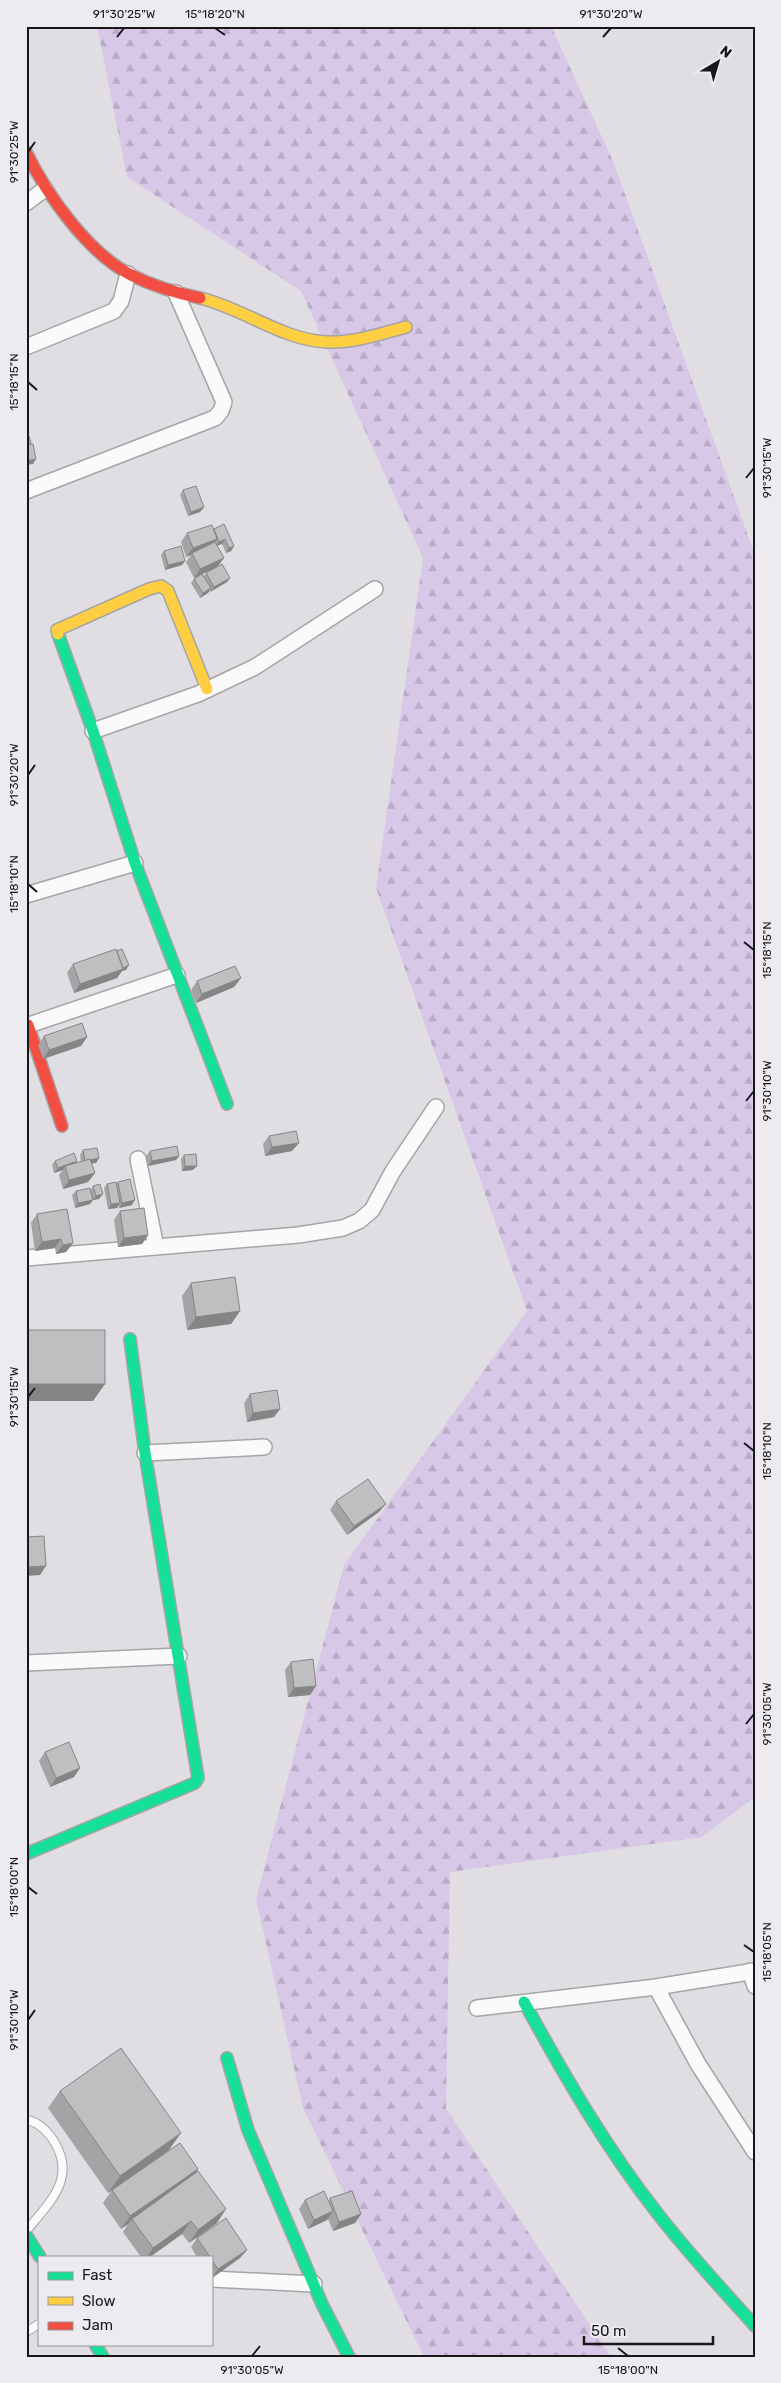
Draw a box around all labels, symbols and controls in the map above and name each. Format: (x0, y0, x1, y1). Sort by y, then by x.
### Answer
text: 91°30'25"W (93, 7, 156, 21)
text: 15°18'20"N (185, 7, 245, 21)
text: 91°30'20"W (579, 7, 643, 21)
north arrow (694, 38, 744, 88)
text: N (716, 42, 735, 62)
text: 91°30'25"W (7, 120, 21, 183)
text: 15°18'15"N (7, 353, 21, 411)
text: 91°30'15"W (760, 437, 774, 498)
text: 91°30'20"W (7, 743, 21, 807)
text: 15°18'10"N (7, 855, 21, 913)
text: 15°18'15"N (760, 921, 774, 979)
text: 91°30'10"W (760, 1060, 774, 1122)
text: 91°30'15"W (7, 1366, 21, 1427)
text: 15°18'10"N (760, 1422, 774, 1480)
text: 91°30'05"W (760, 1682, 774, 1746)
text: 15°18'00"N (7, 1857, 21, 1917)
text: 15°18'05"N (760, 1922, 774, 1982)
text: 91°30'10"W (7, 1989, 21, 2051)
legend (38, 2256, 212, 2346)
text: Fast (82, 2266, 112, 2284)
text: Slow (82, 2292, 115, 2310)
scale bar (584, 2313, 712, 2345)
text: Jam (82, 2316, 113, 2334)
text: 50 m (591, 2322, 626, 2340)
text: 91°30'05"W (220, 2363, 284, 2377)
text: 15°18'00"N (598, 2363, 658, 2377)

